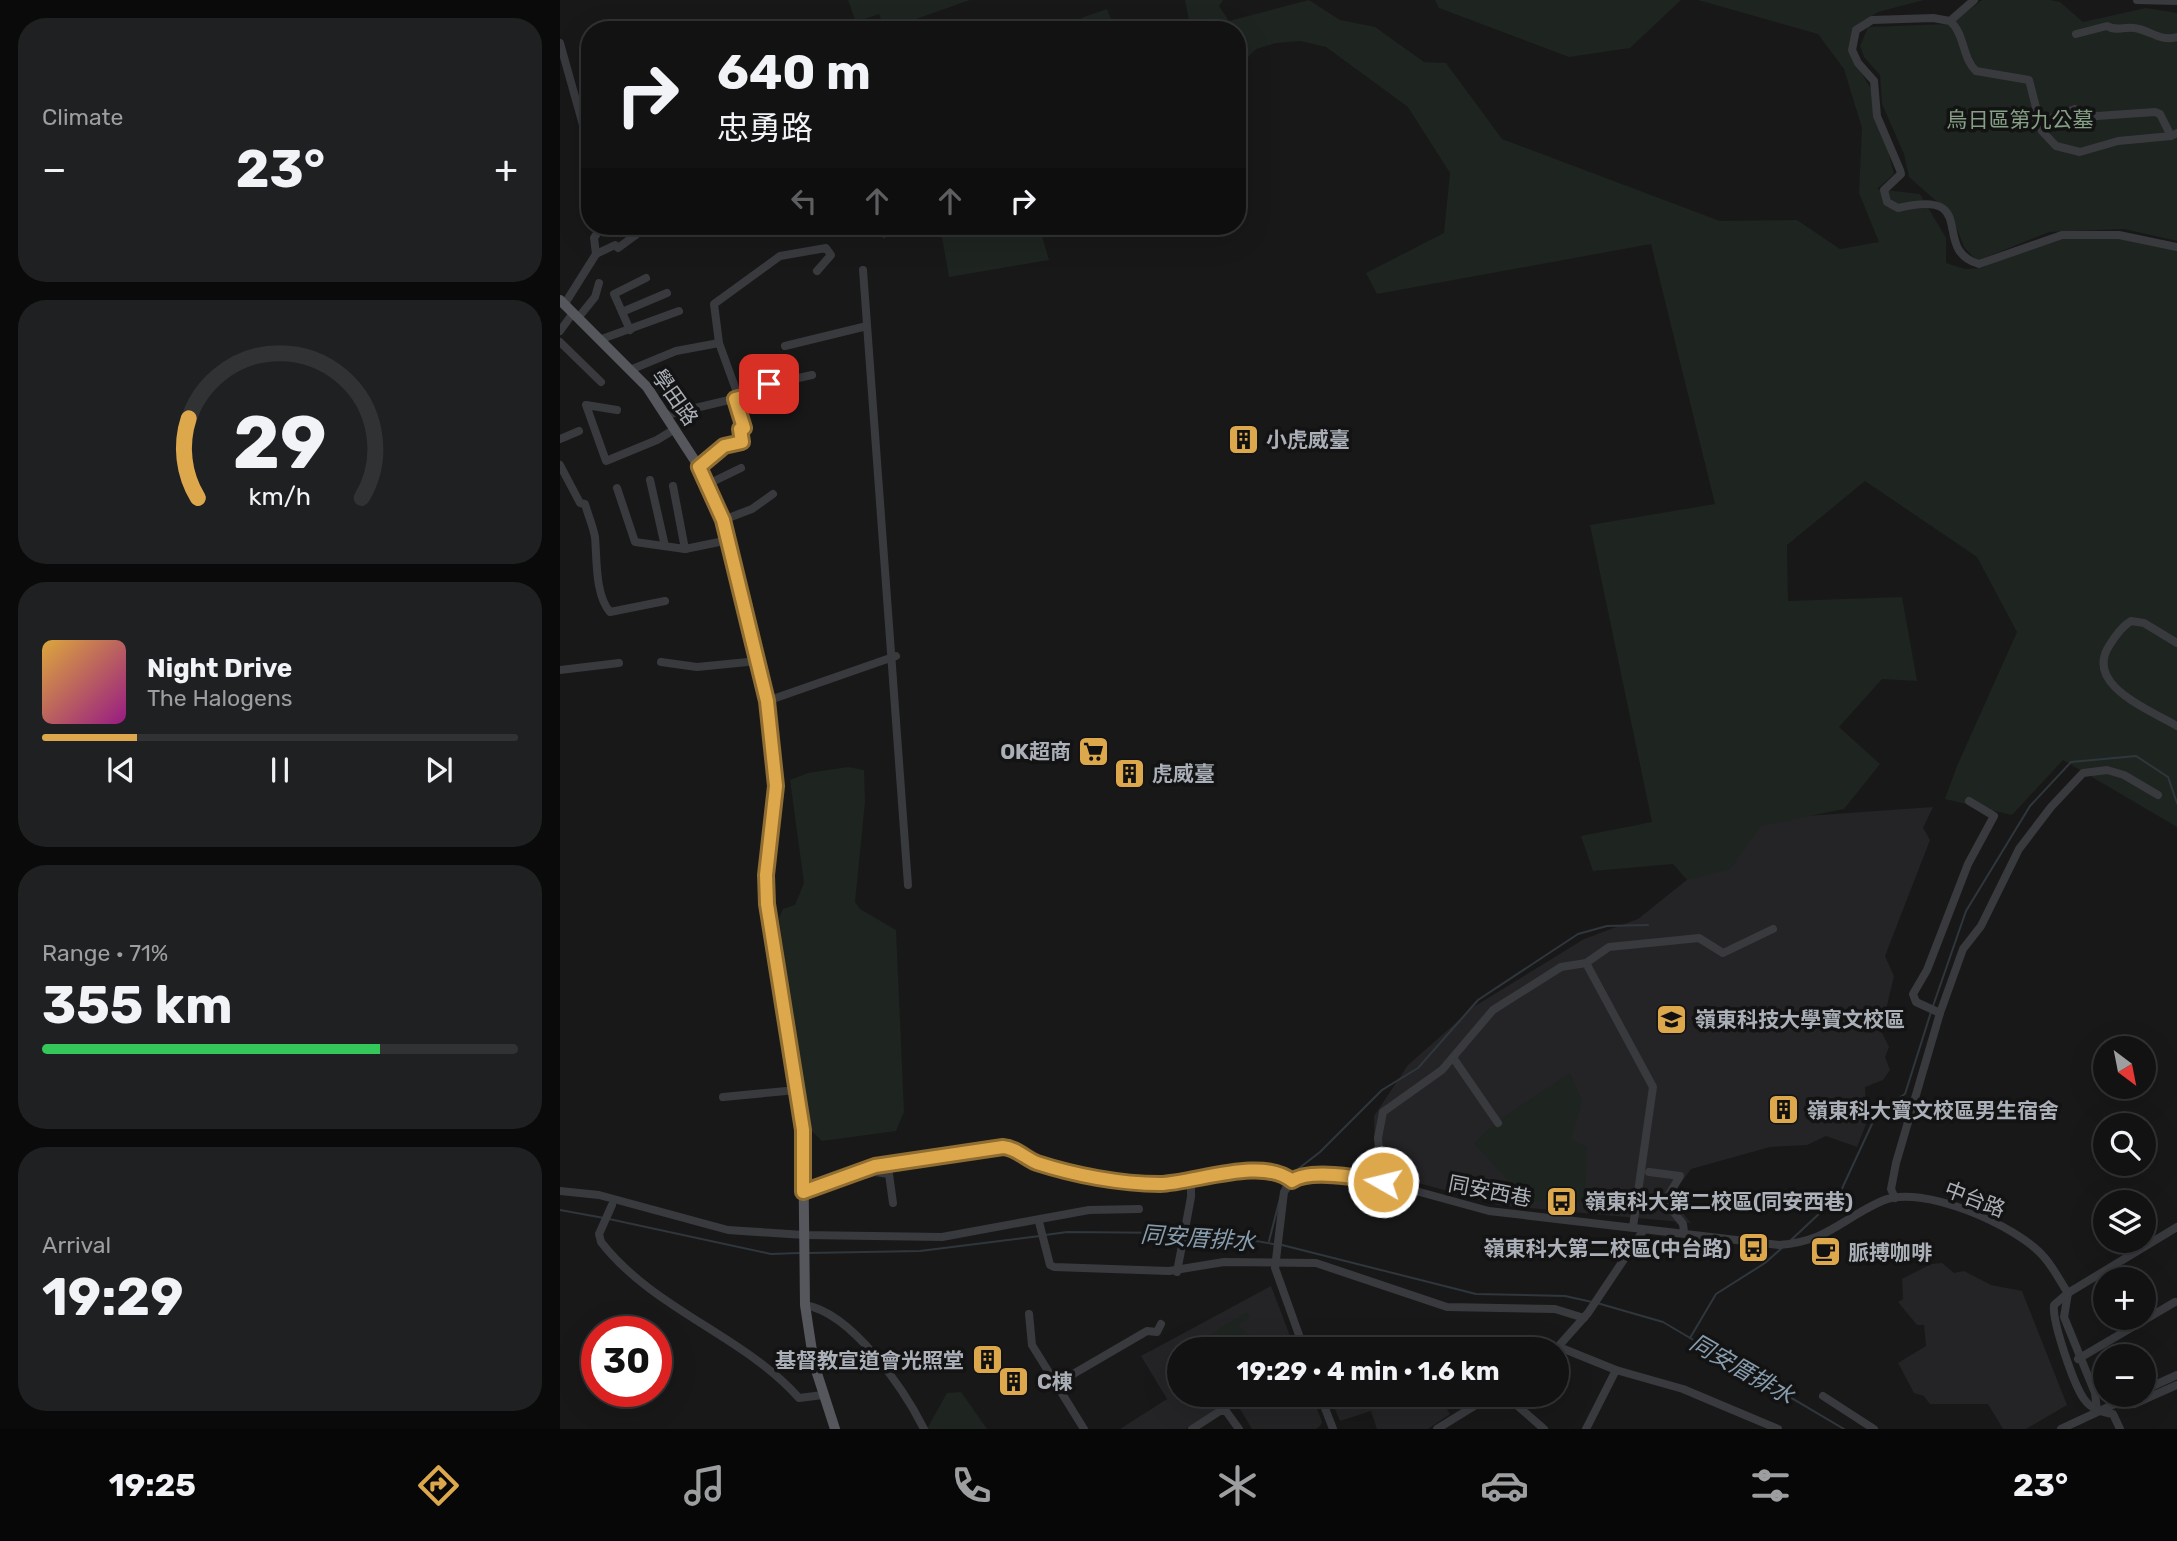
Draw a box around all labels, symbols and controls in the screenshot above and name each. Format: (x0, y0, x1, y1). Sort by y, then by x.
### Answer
text: 640 m (717, 43, 871, 101)
icon: right (602, 49, 693, 140)
text: Climate (42, 103, 123, 131)
park label: 烏日區第九公墓 (1947, 107, 2094, 132)
text: 忠勇路 (717, 109, 813, 147)
text: 23° (236, 138, 325, 200)
text: − (42, 146, 67, 192)
text: + (494, 146, 518, 192)
icon: left (785, 182, 823, 220)
icon: ahead (858, 182, 896, 220)
icon: ahead (931, 182, 969, 220)
icon: right (1004, 182, 1042, 220)
pin (739, 354, 799, 414)
street label: 學田路 (647, 364, 703, 430)
icon: arrive (750, 365, 788, 403)
text: 29 (233, 401, 327, 487)
building icon: 小虎威臺 (1226, 422, 1260, 456)
place label: 小虎威臺 (1266, 427, 1350, 452)
text: km/h (249, 482, 311, 511)
text: Night Drive (147, 653, 292, 684)
text: The Halogens (147, 684, 293, 712)
supermarket icon: OK超商 (1077, 734, 1111, 768)
place label: OK超商 (1000, 739, 1071, 764)
icon: previous (102, 751, 140, 789)
icon: pause (261, 751, 299, 789)
icon: next (420, 751, 458, 789)
building icon: 虎威臺 (1112, 756, 1146, 790)
place label: 虎威臺 (1152, 761, 1215, 786)
text: Range · 71% (42, 939, 168, 967)
text: 355 km (42, 974, 233, 1036)
school or university icon: 嶺東科技大學寶文校區 (1655, 1002, 1689, 1036)
place label: 嶺東科技大學寶文校區 (1695, 1007, 1905, 1032)
north arrow (2093, 1036, 2156, 1099)
map controls (2093, 1036, 2156, 1407)
building icon: 嶺東科大寶文校區男生宿舍 (1767, 1093, 1801, 1127)
place label: 嶺東科大寶文校區男生宿舍 (1807, 1098, 2059, 1123)
button: search (2093, 1113, 2156, 1176)
position arrow (1346, 1145, 1420, 1219)
street label: 同安西巷 (1446, 1171, 1534, 1211)
street label: 中台路 (1941, 1176, 2009, 1222)
bus stop icon: 嶺東科大第二校區(同安西巷) (1545, 1184, 1579, 1218)
place label: 嶺東科大第二校區(同安西巷) (1585, 1189, 1853, 1214)
button: layers (2093, 1190, 2156, 1253)
water label: 同安厝排水 (1140, 1220, 1257, 1256)
text: Arrival (42, 1231, 111, 1259)
bus stop icon: 嶺東科大第二校區(中台路) (1737, 1231, 1771, 1265)
cafe icon: 脈搏咖啡 (1808, 1235, 1842, 1269)
place label: 嶺東科大第二校區(中台路) (1484, 1236, 1731, 1261)
place label: 脈搏咖啡 (1848, 1240, 1932, 1265)
text: 19:29 (42, 1266, 184, 1328)
button: + (2093, 1267, 2156, 1330)
speed limit sign: 30 (581, 1316, 672, 1407)
water label: 同安厝排水 (1685, 1328, 1800, 1410)
building icon: 基督教宣道會光照堂 (970, 1343, 1004, 1377)
button: − (2093, 1344, 2156, 1407)
place label: 基督教宣道會光照堂 (775, 1348, 964, 1373)
text: 19:29 · 4 min · 1.6 km (1237, 1356, 1499, 1387)
building icon: C棟 (997, 1364, 1031, 1398)
place label: C棟 (1037, 1369, 1073, 1394)
icon: directions (414, 1461, 463, 1510)
icon: music (680, 1461, 729, 1510)
icon: phone (947, 1461, 996, 1510)
icon: climate (1213, 1461, 1262, 1510)
icon: car (1480, 1461, 1529, 1510)
icon: filters (1746, 1461, 1795, 1510)
text: 19:25 (109, 1466, 196, 1504)
text: 23° (2013, 1466, 2068, 1504)

